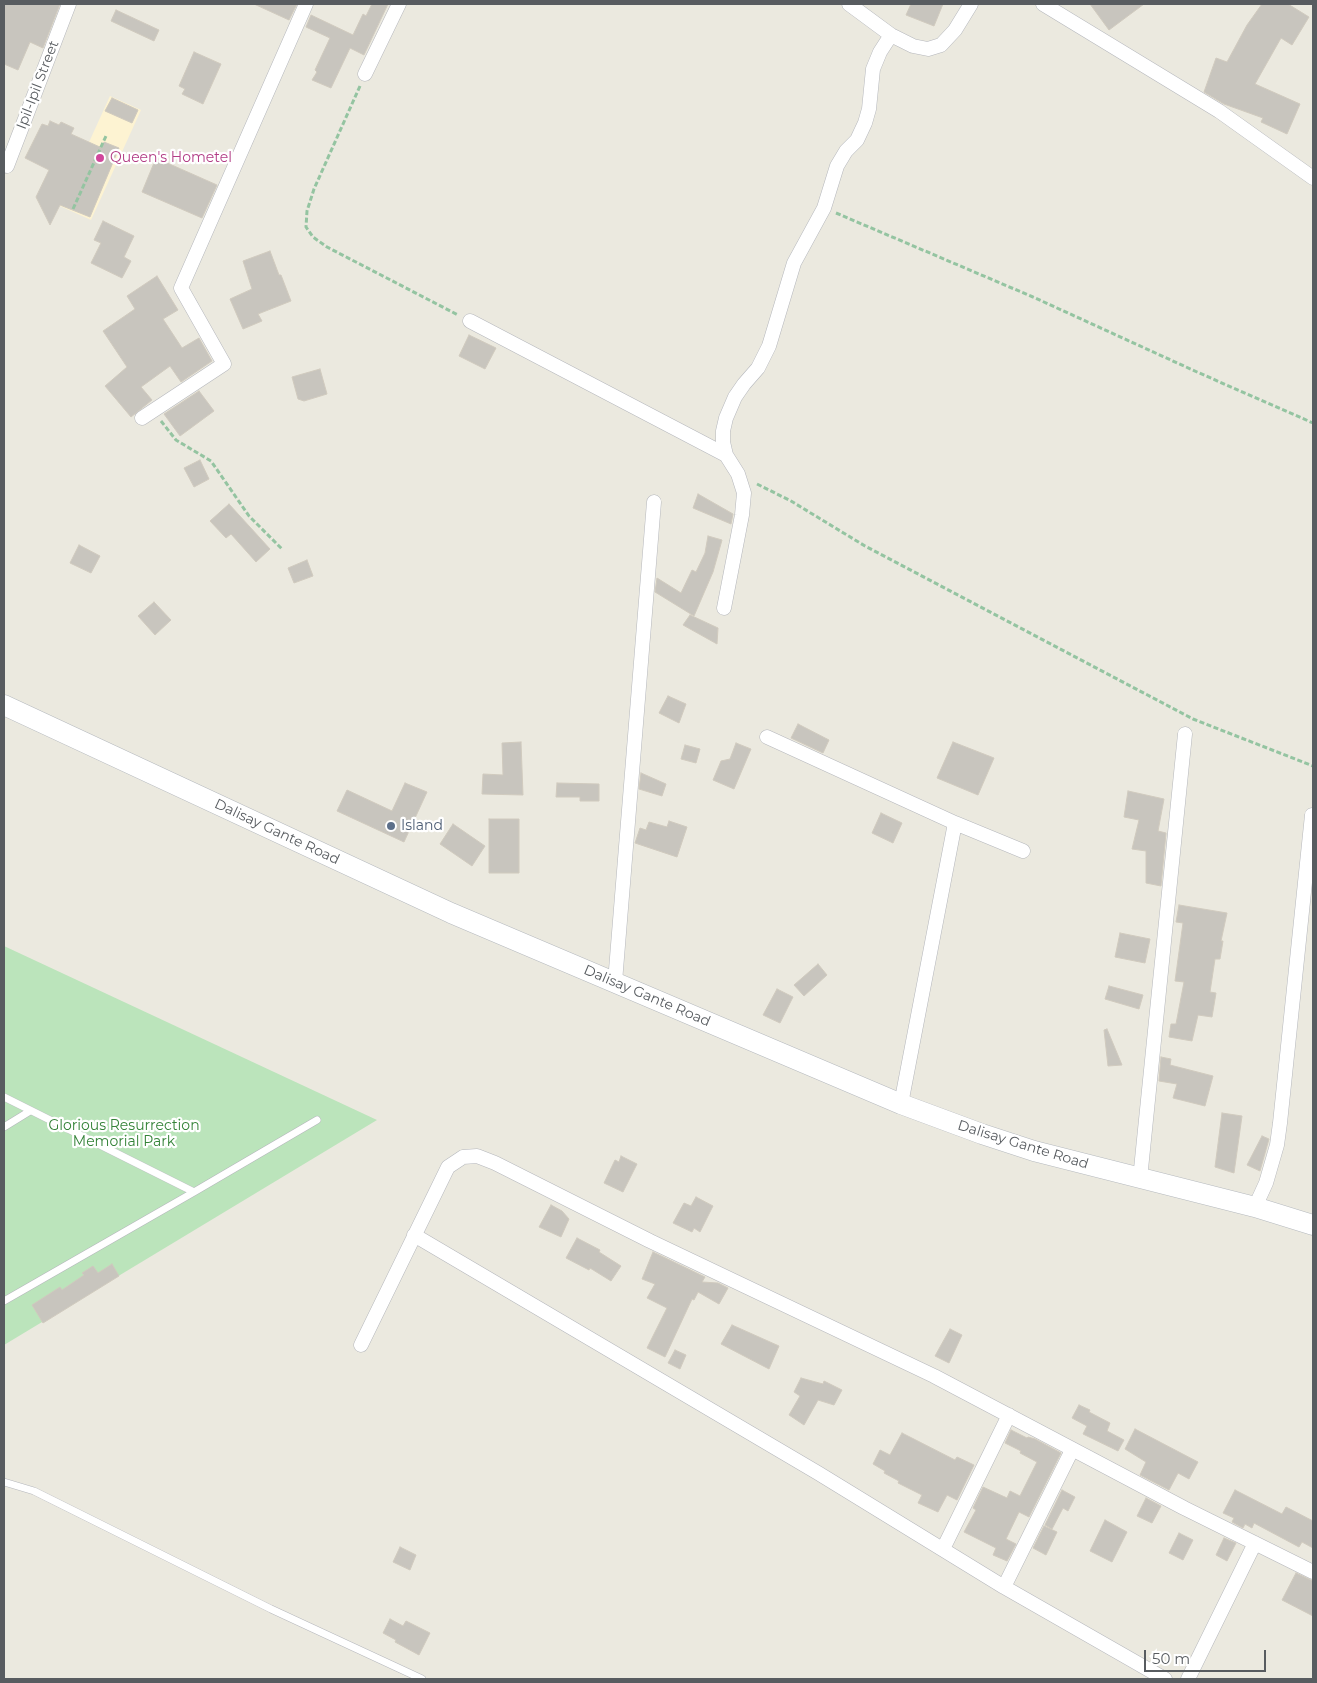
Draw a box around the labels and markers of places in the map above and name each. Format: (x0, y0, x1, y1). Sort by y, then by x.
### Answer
place label: Queen's Hometel (110, 150, 232, 166)
marker: Queen's Hometel (94, 152, 106, 164)
place label: Island (401, 818, 443, 834)
marker: Island (385, 820, 397, 832)

